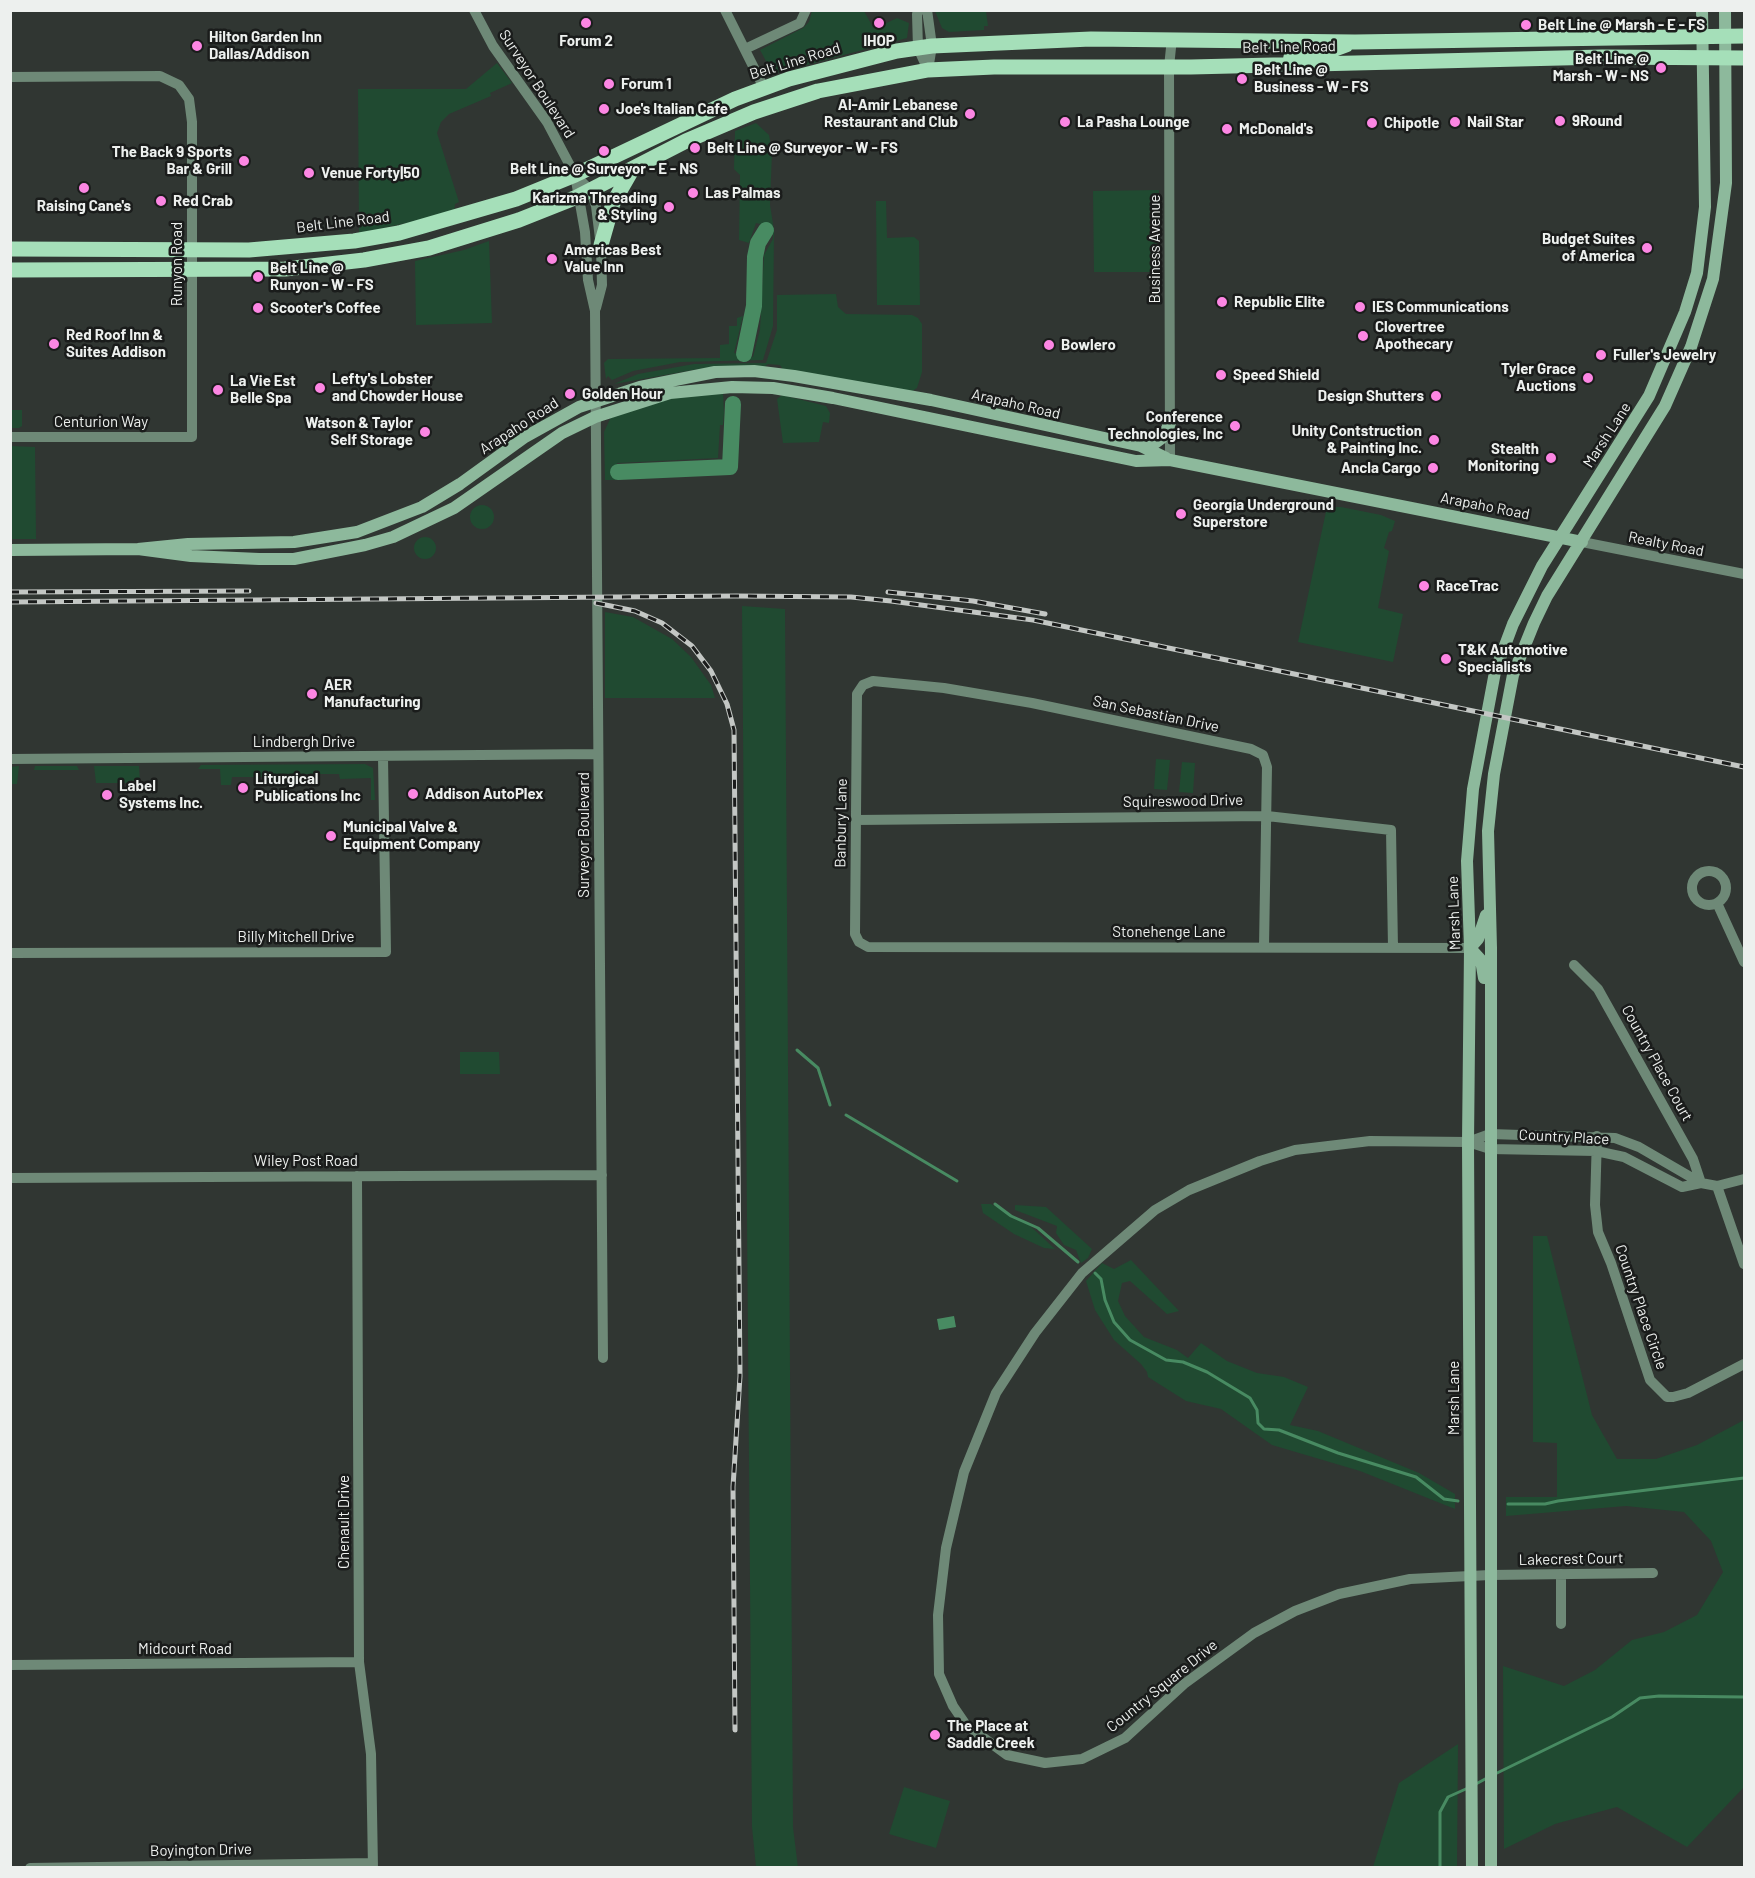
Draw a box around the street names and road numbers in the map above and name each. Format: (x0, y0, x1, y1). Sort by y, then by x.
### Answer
street label: Surveyor Boulevard (495, 26, 579, 142)
street label: Belt Line Road (1242, 37, 1336, 57)
street label: Belt Line Road (748, 39, 842, 83)
street label: Business Avenue (1146, 195, 1164, 303)
street label: Belt Line Road (295, 207, 391, 237)
street label: Runyon Road (168, 222, 186, 306)
street label: Arapaho Road (970, 385, 1062, 423)
street label: Arapaho Road (476, 394, 562, 458)
street label: Marsh Lane (1579, 399, 1635, 471)
street label: Centurion Way (54, 413, 148, 431)
street label: Arapaho Road (1439, 489, 1531, 523)
street label: Realty Road (1627, 528, 1705, 560)
street label: San Sebastian Drive (1091, 692, 1221, 736)
street label: Lindbergh Drive (253, 733, 355, 751)
street label: Surveyor Boulevard (575, 772, 593, 898)
street label: Banbury Lane (831, 778, 851, 868)
street label: Squireswood Drive (1123, 791, 1243, 811)
street label: Marsh Lane (1444, 876, 1464, 950)
street label: Stonehenge Lane (1112, 923, 1226, 941)
street label: Billy Mitchell Drive (238, 928, 354, 946)
street label: Country Place Court (1618, 1002, 1696, 1124)
street label: Country Place (1518, 1126, 1610, 1148)
street label: Wiley Post Road (254, 1152, 358, 1170)
street label: Country Place Circle (1611, 1242, 1671, 1372)
street label: Marsh Lane (1445, 1361, 1463, 1435)
street label: Chenault Drive (335, 1475, 353, 1569)
street label: Lakecrest Court (1519, 1549, 1623, 1569)
street label: Country Square Drive (1103, 1636, 1221, 1736)
street label: Midcourt Road (138, 1640, 232, 1658)
street label: Boyington Drive (150, 1840, 252, 1860)

